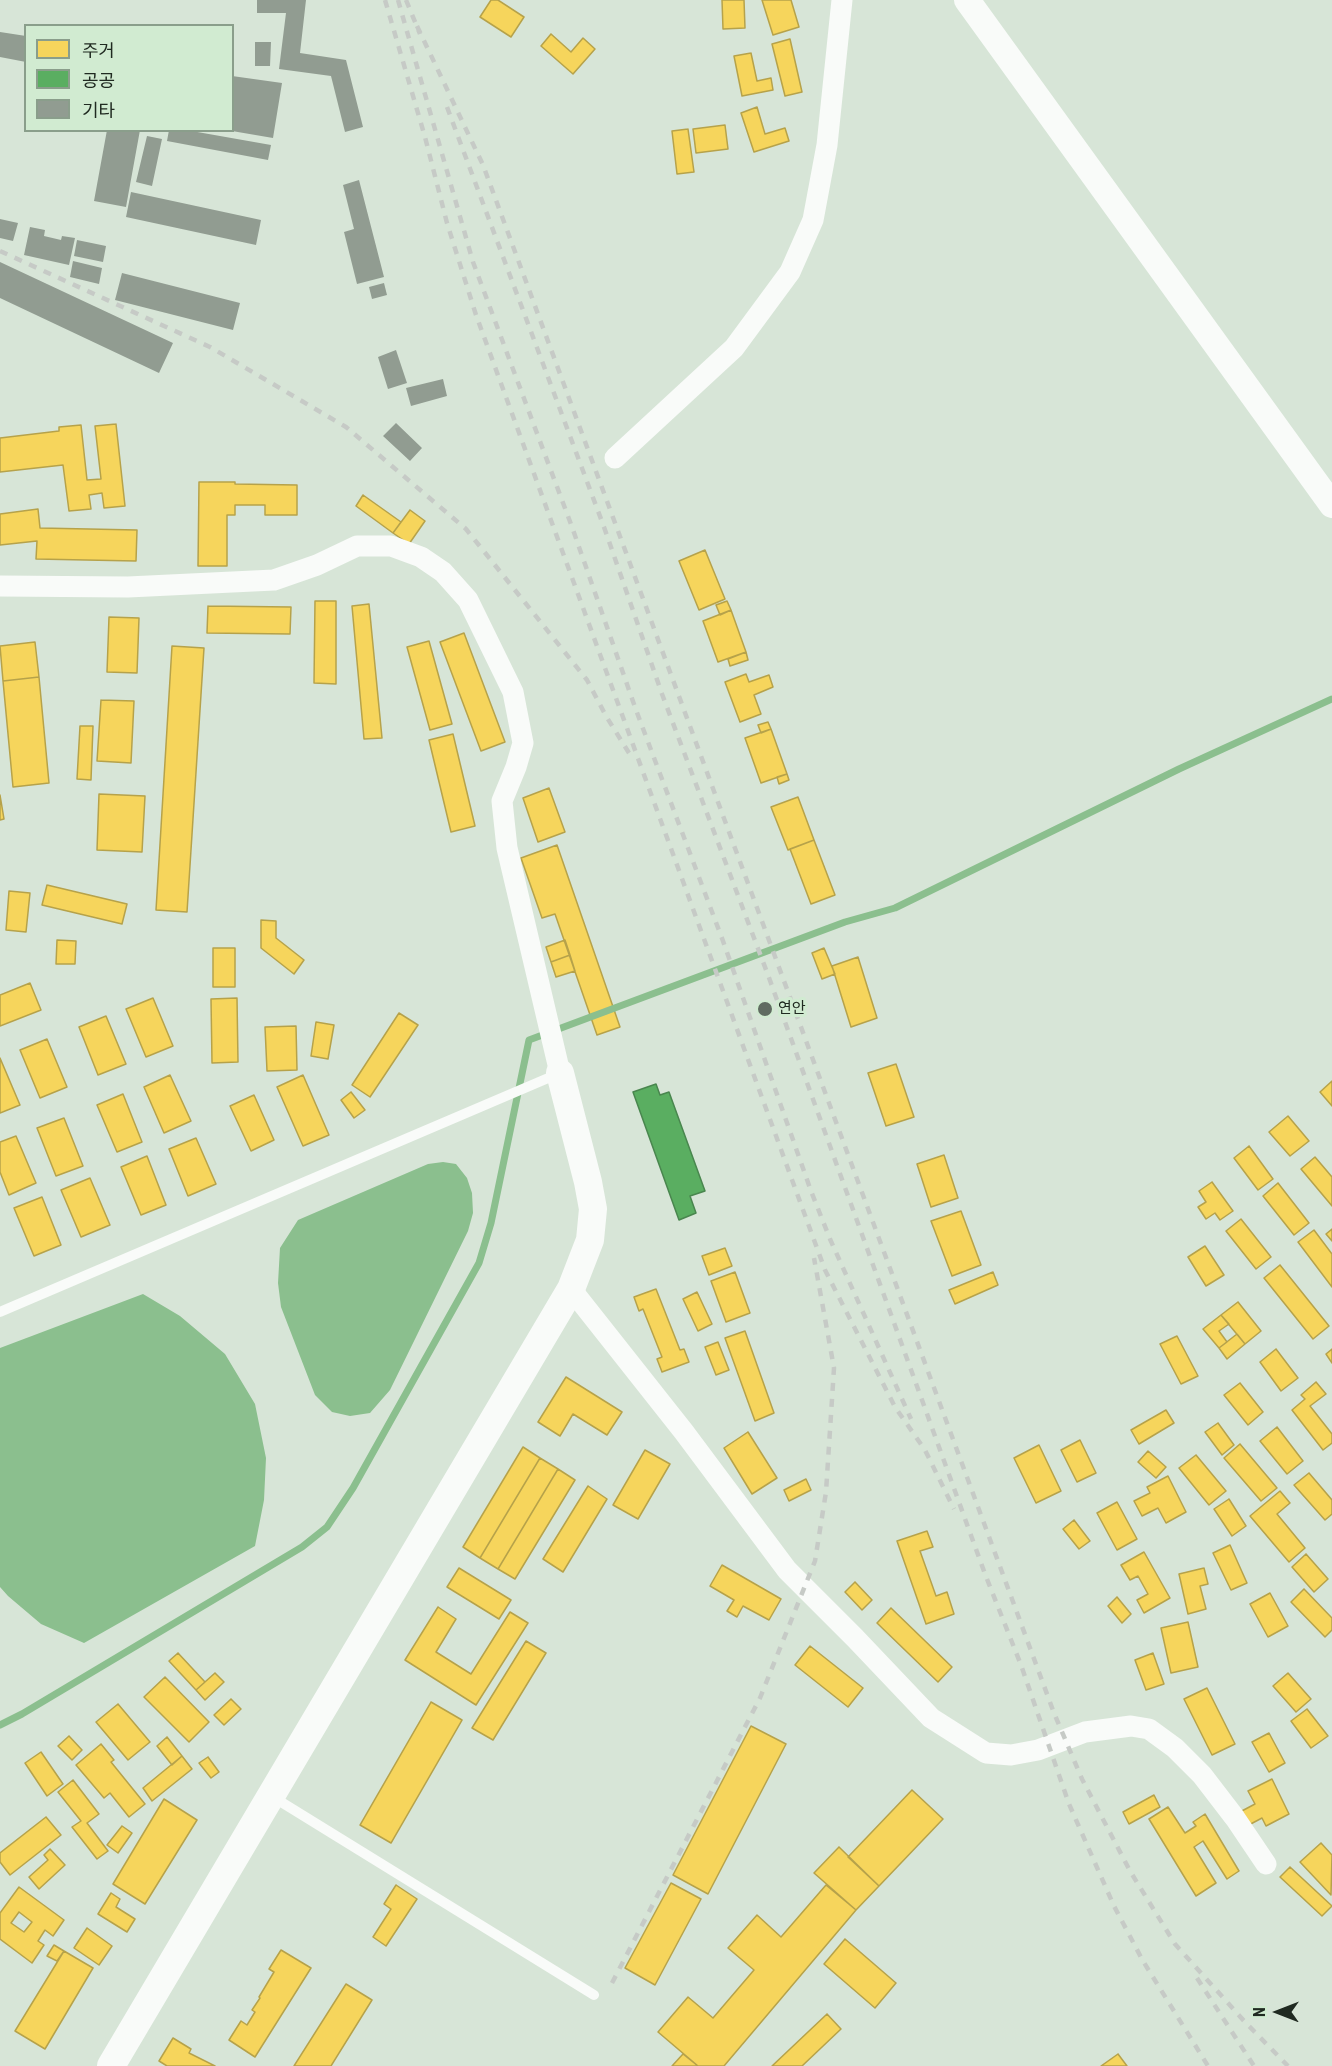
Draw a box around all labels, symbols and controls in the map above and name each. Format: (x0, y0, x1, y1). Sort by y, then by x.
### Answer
legend (24, 24, 234, 132)
text: 주거 (82, 40, 115, 61)
text: 공공 (82, 70, 115, 91)
text: 기타 (82, 100, 115, 121)
marker: 연안 (756, 1000, 774, 1018)
place label: 연안 (778, 1000, 806, 1018)
north arrow (1248, 1982, 1308, 2042)
text: N (1250, 2007, 1269, 2017)

